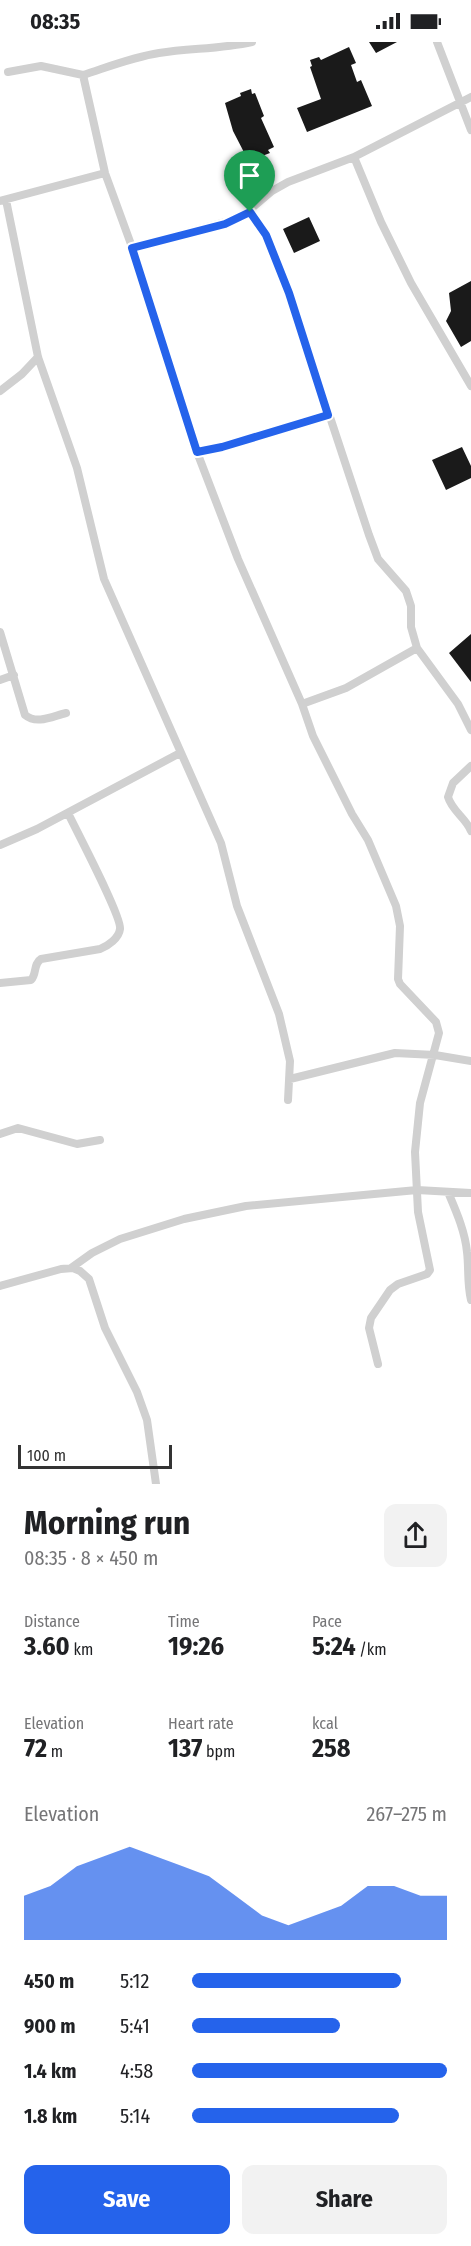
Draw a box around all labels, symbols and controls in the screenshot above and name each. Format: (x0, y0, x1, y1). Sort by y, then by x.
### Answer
text: 08:35 (30, 8, 80, 35)
pin (224, 150, 275, 212)
icon: arrive (233, 159, 266, 192)
scale bar (18, 1442, 172, 1470)
text: 100 m (27, 1446, 66, 1465)
text: Morning run (24, 1503, 190, 1543)
button: share (384, 1504, 447, 1567)
text: 08:35 · 8 × 450 m (24, 1546, 158, 1570)
text: Distance (24, 1612, 80, 1631)
text: Time (168, 1612, 200, 1631)
text: Pace (312, 1612, 342, 1631)
text: 3.60 (24, 1631, 70, 1662)
text: 19:26 (168, 1631, 224, 1662)
text: 5:24 (312, 1631, 356, 1662)
text: km (70, 1640, 93, 1659)
text: /km (356, 1640, 387, 1659)
text: Elevation (24, 1714, 84, 1733)
text: Heart rate (168, 1714, 234, 1733)
text: kcal (312, 1714, 338, 1733)
text: 72 (24, 1733, 47, 1764)
text: 137 (168, 1733, 202, 1764)
text: 258 (312, 1733, 351, 1764)
text: m (47, 1742, 63, 1761)
text: bpm (202, 1742, 235, 1761)
text: Elevation (24, 1802, 99, 1826)
text: 267–275 m (367, 1802, 447, 1826)
text: 450 m (24, 1969, 74, 1993)
text: 5:12 (120, 1969, 149, 1993)
text: 900 m (24, 2014, 76, 2038)
text: 5:41 (120, 2014, 150, 2038)
text: 1.4 km (24, 2059, 76, 2083)
text: 4:58 (120, 2059, 153, 2083)
text: 1.8 km (24, 2104, 77, 2128)
text: 5:14 (120, 2104, 150, 2128)
button: Save (24, 2165, 230, 2234)
button: Share (242, 2165, 447, 2234)

